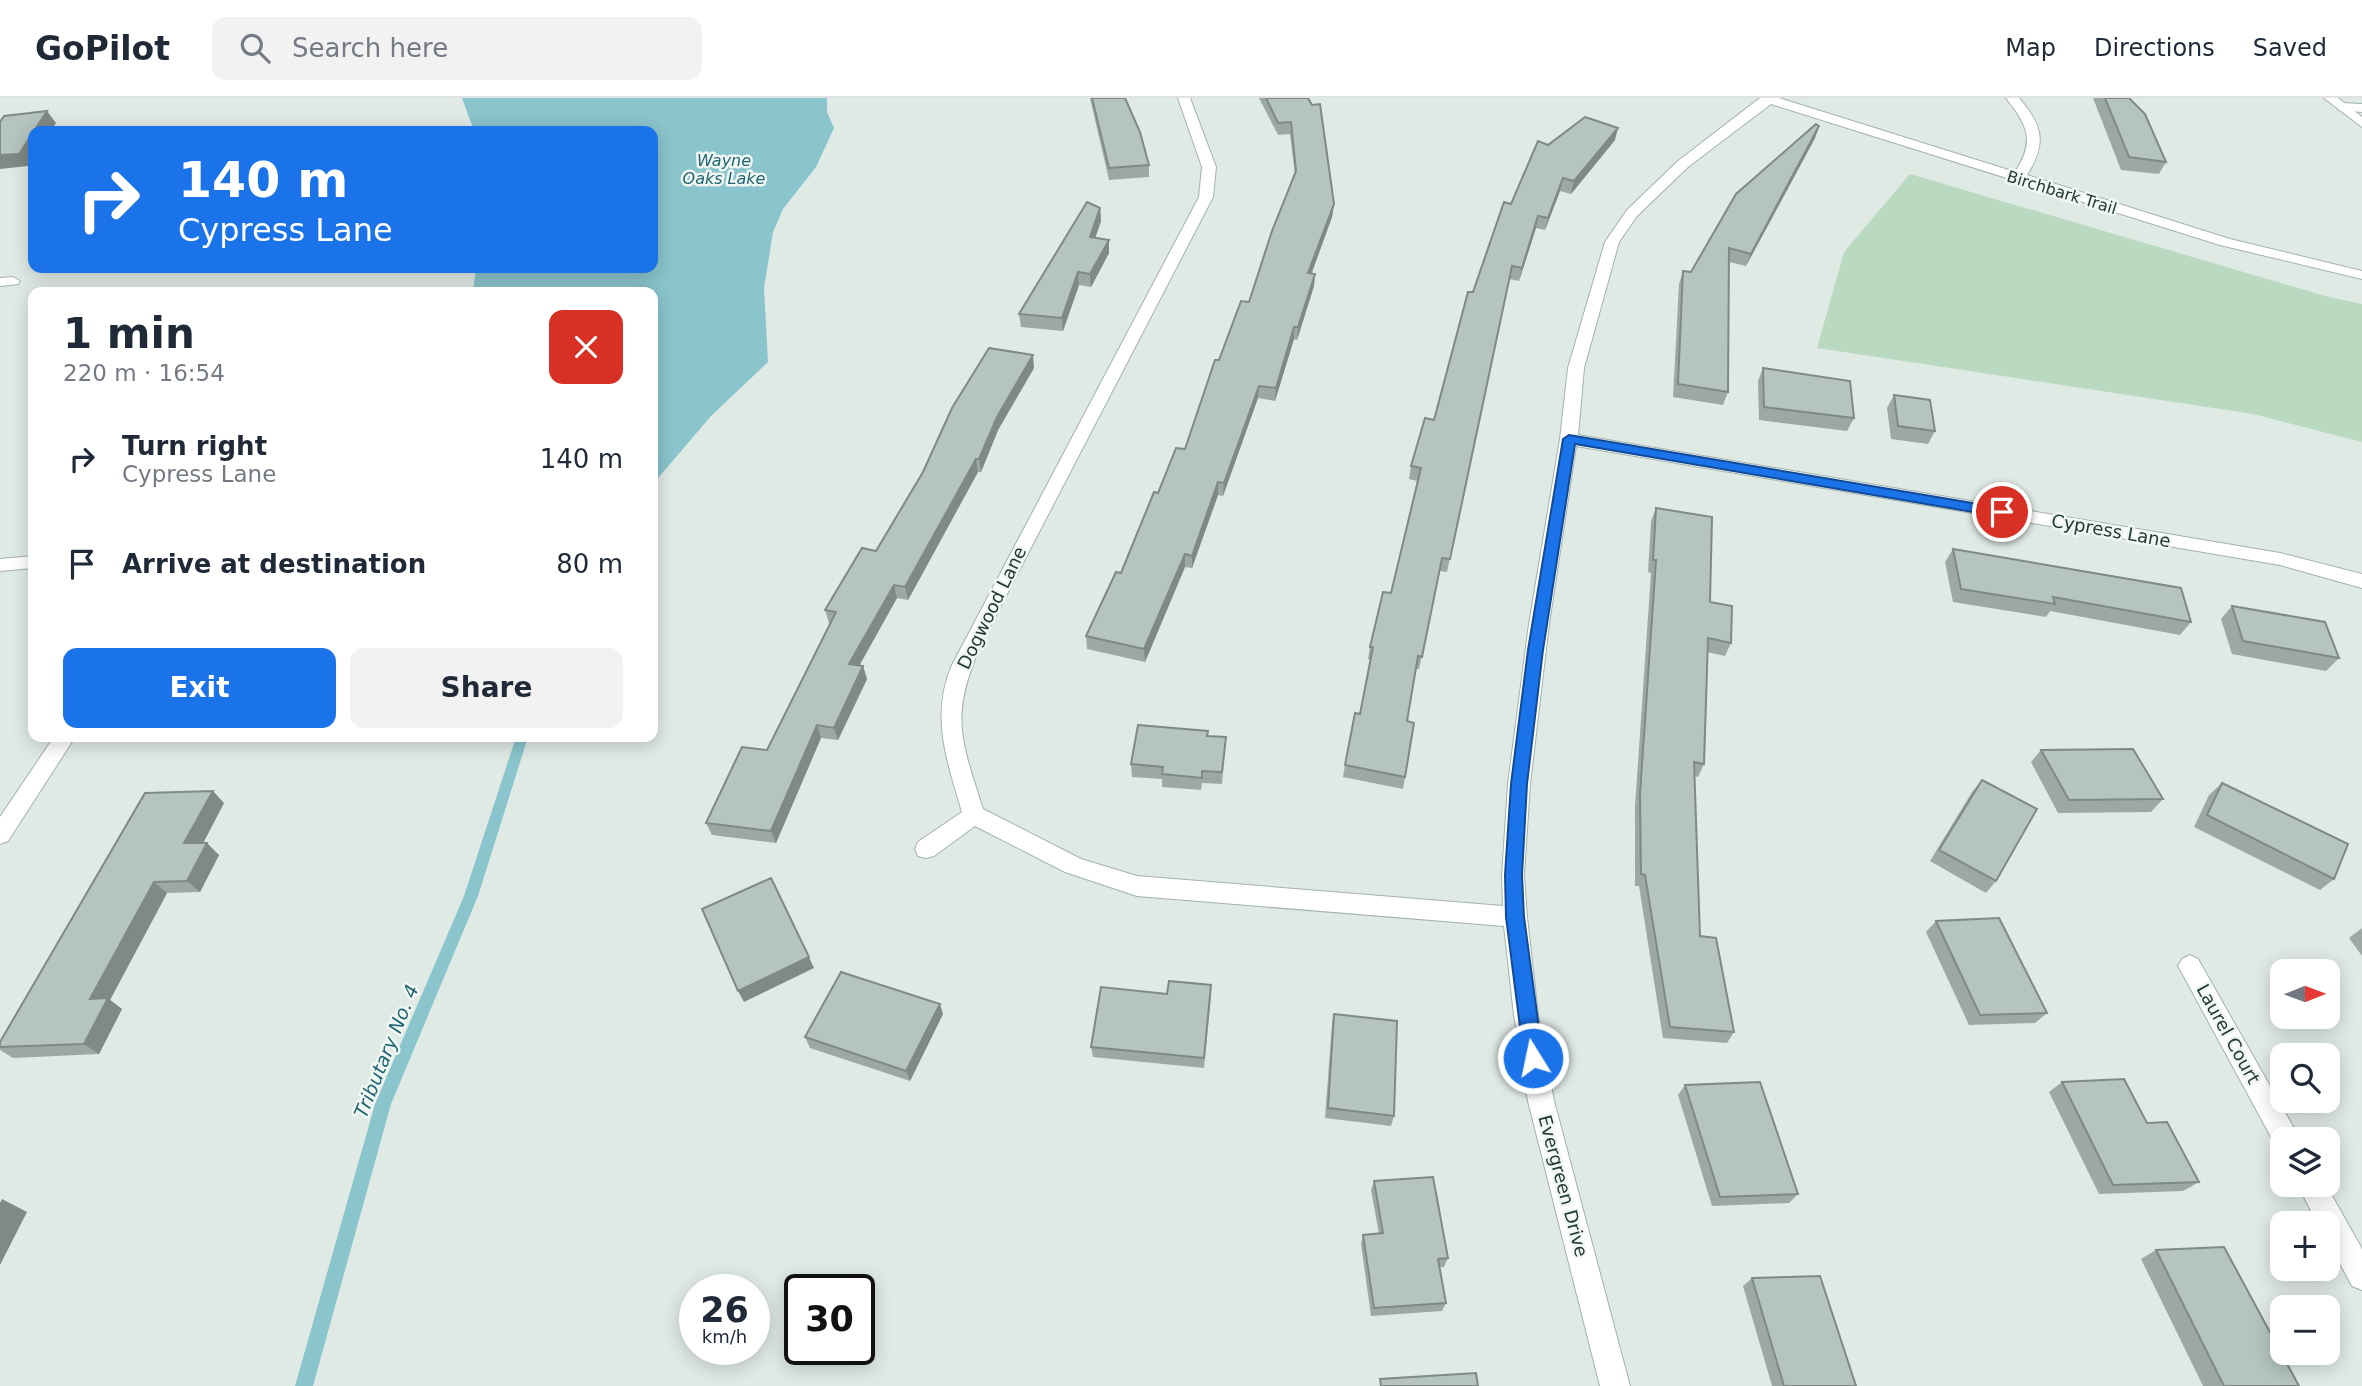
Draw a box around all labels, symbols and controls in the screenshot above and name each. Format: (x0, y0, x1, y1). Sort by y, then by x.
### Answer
search box (212, 17, 702, 80)
text: GoPilot (35, 29, 170, 68)
icon: search (236, 29, 274, 67)
text: Search here (292, 33, 448, 63)
text: Map (2005, 34, 2056, 62)
text: Directions (2094, 34, 2215, 62)
text: Saved (2253, 34, 2327, 62)
water label: Wayne Oaks Lake (683, 151, 766, 188)
text: 140 m (178, 152, 348, 209)
icon: right (63, 154, 154, 245)
street label: Birchbark Trail (2004, 167, 2119, 218)
text: Cypress Lane (178, 211, 393, 249)
text: 1 min (63, 309, 195, 358)
button: close (549, 310, 623, 384)
text: 220 m · 16:54 (63, 360, 225, 386)
text: Turn right (122, 431, 267, 461)
icon: right (63, 440, 101, 478)
text: 140 m (540, 444, 623, 474)
text: Cypress Lane (122, 461, 276, 487)
pin (1972, 482, 2032, 542)
icon: arrive (1983, 493, 2021, 531)
street label: Cypress Lane (2050, 510, 2172, 551)
street label: Dogwood Lane (953, 543, 1030, 672)
icon: arrive (63, 545, 101, 583)
text: Arrive at destination (122, 549, 426, 579)
text: 80 m (556, 549, 623, 579)
button: Exit (63, 648, 336, 728)
button: Share (350, 648, 623, 728)
north arrow (2270, 959, 2340, 1029)
map controls (2270, 959, 2340, 1365)
street label: Laurel Court (2192, 980, 2264, 1087)
water label: Tributary No. 4 (349, 981, 423, 1121)
position arrow (1496, 1021, 1570, 1095)
button: search (2270, 1043, 2340, 1113)
street label: Evergreen Drive (1534, 1113, 1593, 1259)
button: layers (2270, 1127, 2340, 1197)
button: + (2270, 1211, 2340, 1281)
speed limit sign: 30 (784, 1274, 875, 1365)
text: 26 (700, 1290, 749, 1330)
button: − (2270, 1295, 2340, 1365)
text: km/h (702, 1326, 747, 1347)

